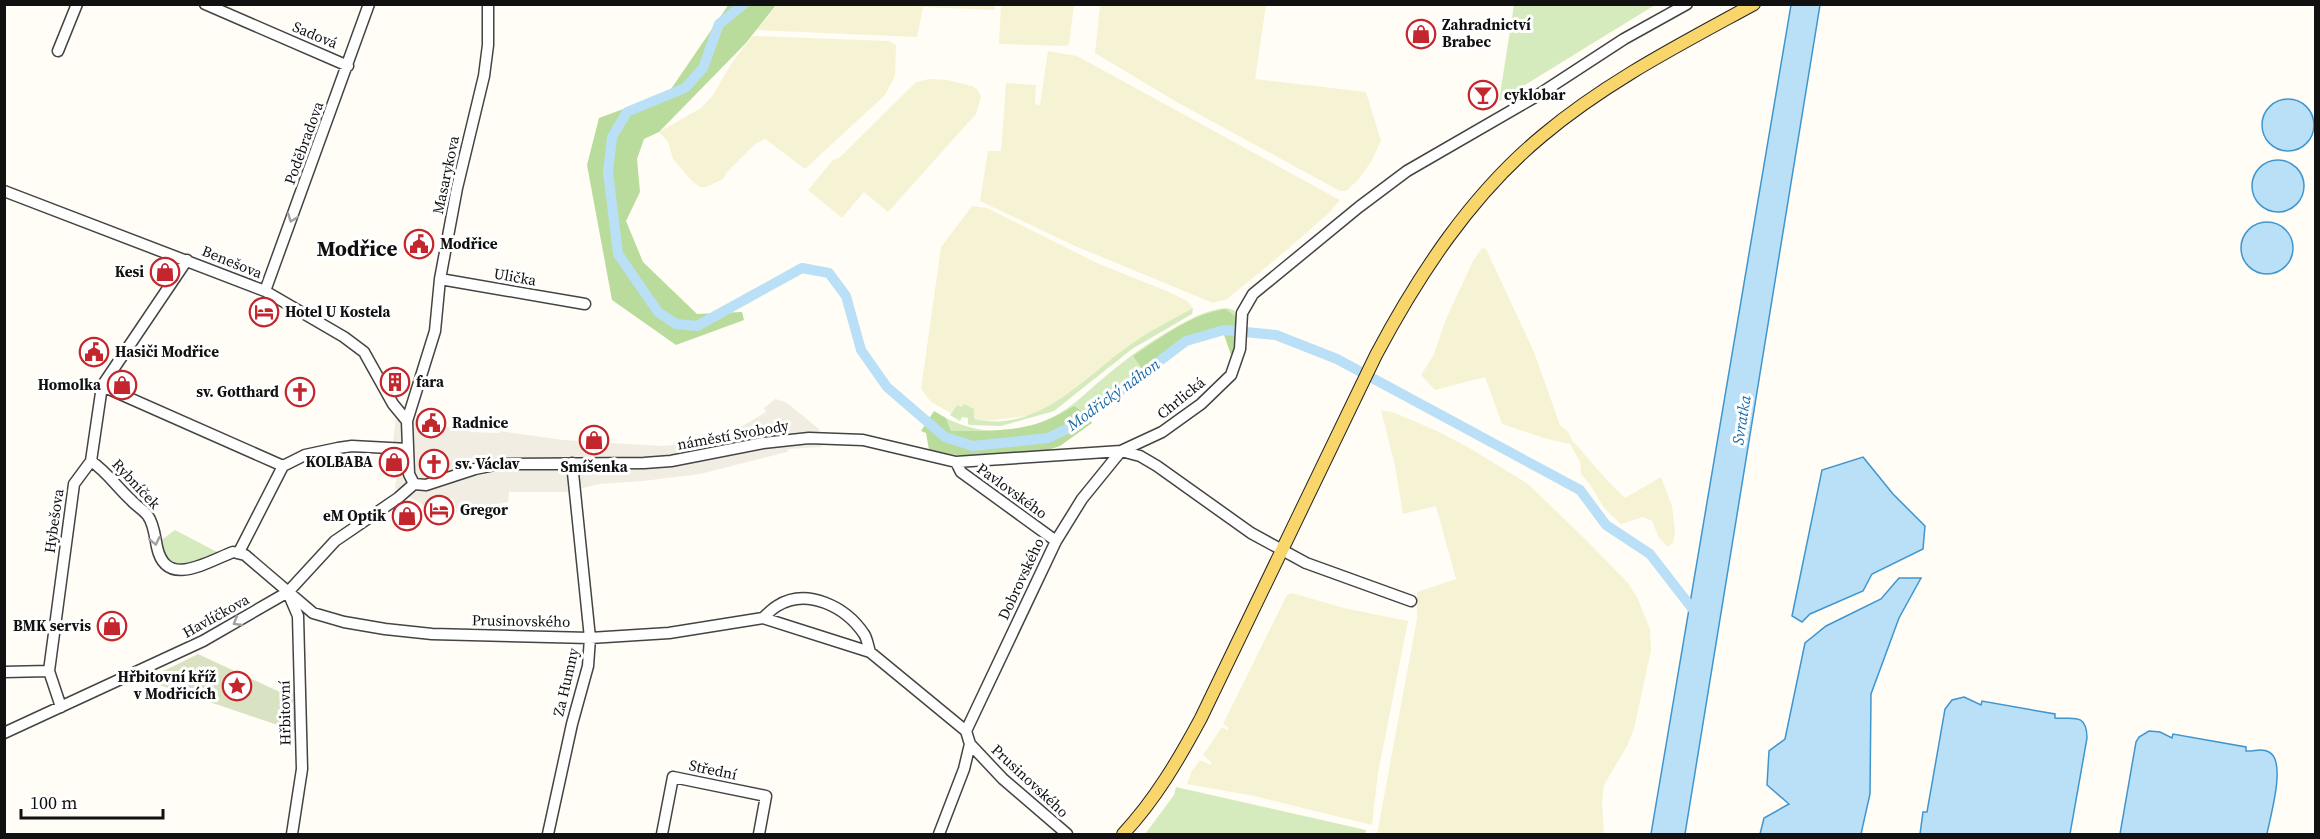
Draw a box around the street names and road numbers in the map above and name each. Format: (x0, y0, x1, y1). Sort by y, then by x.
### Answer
street label: Sadová (289, 16, 341, 54)
street label: Poděbradova (279, 98, 328, 187)
street label: Masarykova (427, 133, 464, 216)
street label: Benešova (199, 240, 266, 283)
street label: Ulička (492, 262, 538, 291)
street label: Chrlická (1152, 371, 1210, 424)
street label: náměstí Svobody (676, 414, 791, 455)
street label: Rybníček (108, 454, 166, 514)
street label: Pavlovského (973, 458, 1052, 523)
street label: Hybešova (39, 487, 68, 554)
street label: Dobrovského (992, 534, 1049, 623)
street label: Havlíčkova (179, 588, 253, 643)
street label: Prusinovského (472, 609, 570, 632)
street label: Za Humny (547, 645, 584, 718)
street label: Hřbitovní (273, 680, 296, 746)
street label: Prusinovského (987, 739, 1074, 822)
street label: Střední (687, 754, 739, 785)

